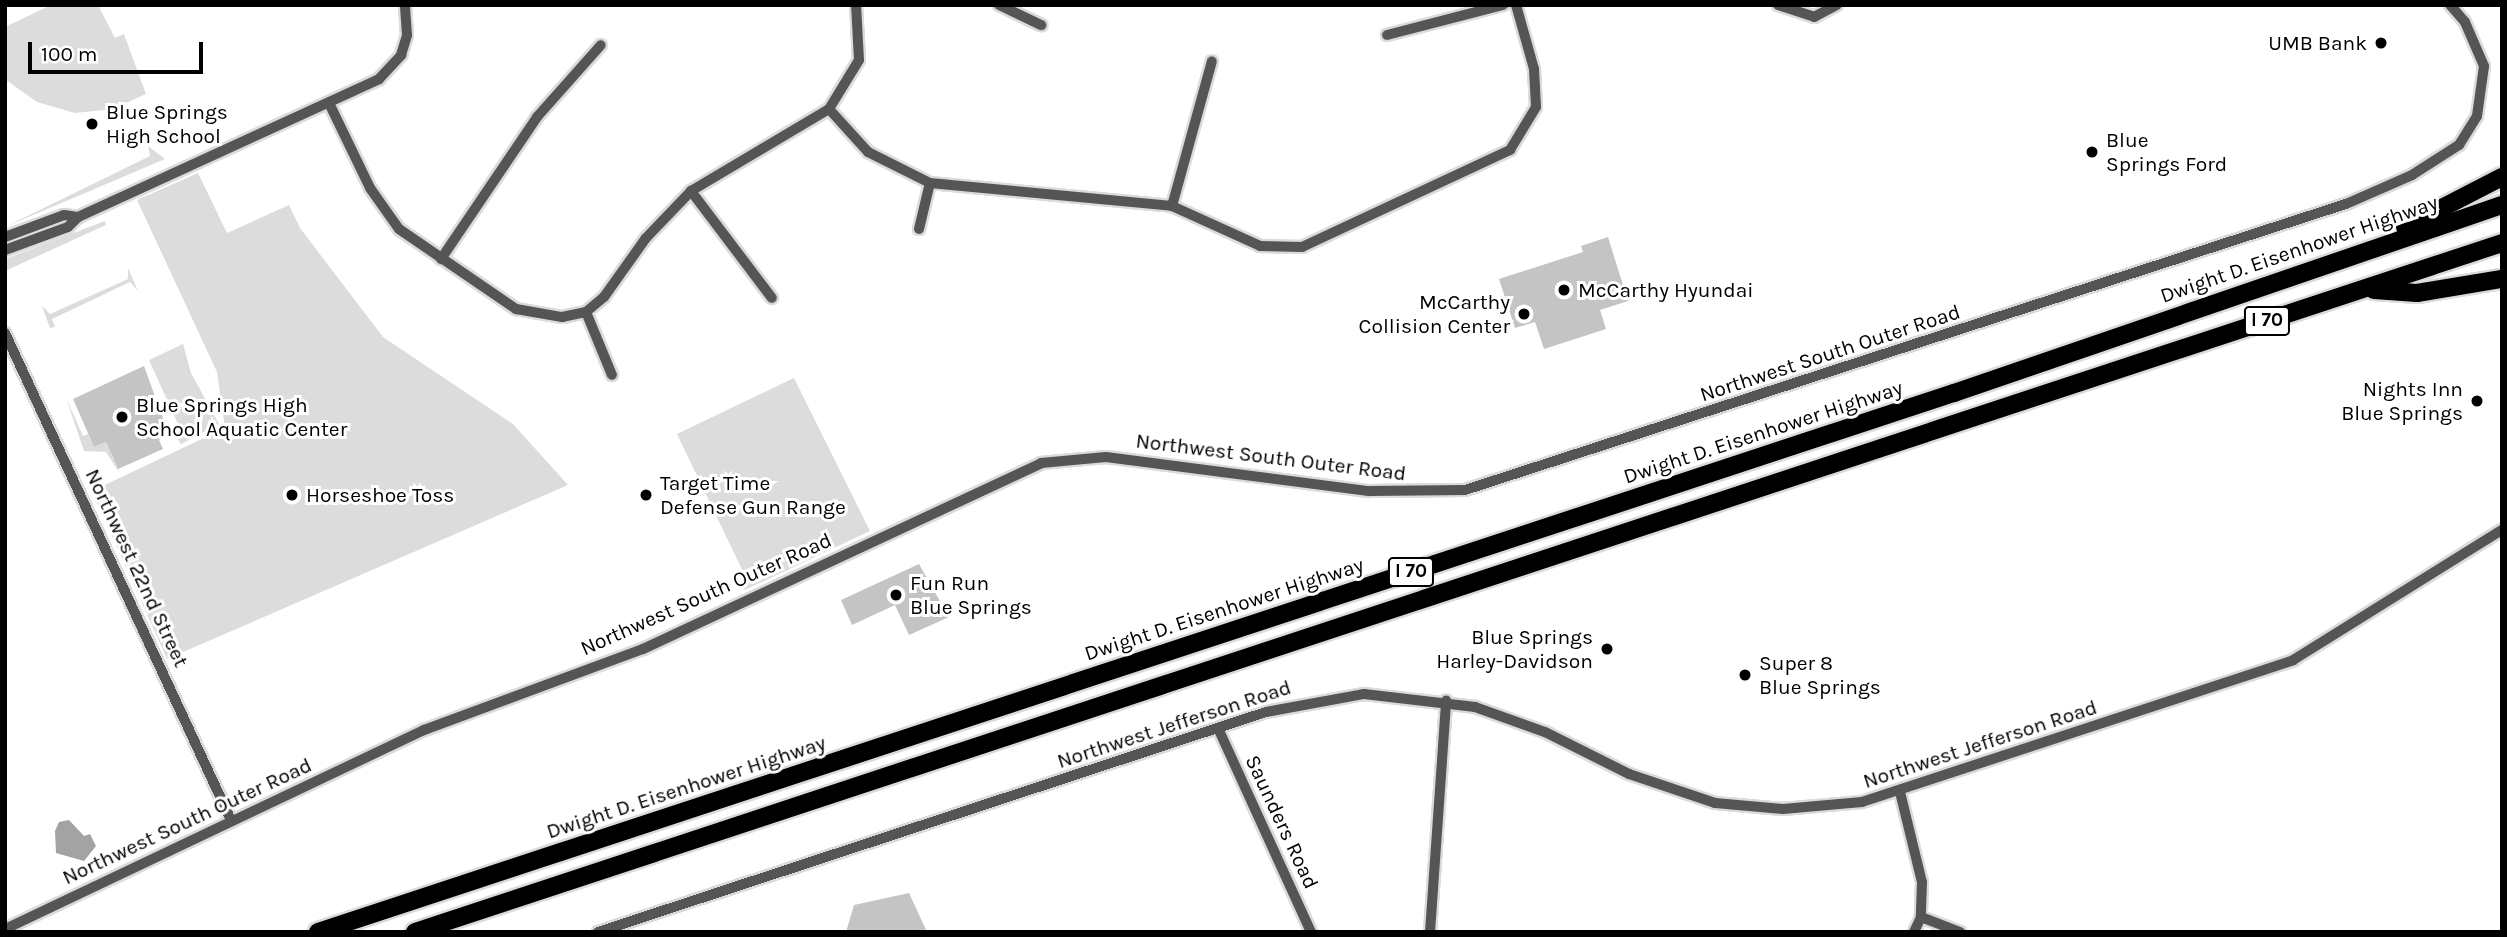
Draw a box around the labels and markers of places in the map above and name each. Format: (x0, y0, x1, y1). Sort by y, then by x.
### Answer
place label: UMB Bank (2268, 30, 2367, 56)
marker: UMB Bank (2373, 35, 2389, 51)
place label: Blue Springs High School (106, 99, 228, 149)
marker: Blue Springs High School (84, 116, 100, 132)
place label: Blue Springs Ford (2106, 127, 2227, 177)
marker: Blue Springs Ford (2084, 144, 2100, 160)
place label: McCarthy Hyundai (1578, 277, 1753, 303)
marker: McCarthy Hyundai (1556, 282, 1572, 298)
place label: McCarthy Collision Center (1359, 289, 1510, 339)
marker: McCarthy Collision Center (1516, 306, 1532, 322)
place label: Nights Inn Blue Springs (2341, 376, 2463, 426)
place label: Blue Springs High School Aquatic Center (136, 392, 347, 442)
marker: Nights Inn Blue Springs (2469, 393, 2485, 409)
marker: Blue Springs High School Aquatic Center (114, 409, 130, 425)
place label: Target Time Defense Gun Range (660, 470, 846, 520)
place label: Horseshoe Toss (306, 482, 454, 508)
marker: Horseshoe Toss (284, 487, 300, 503)
marker: Target Time Defense Gun Range (638, 487, 654, 503)
place label: Fun Run Blue Springs (910, 570, 1032, 620)
marker: Fun Run Blue Springs (888, 587, 904, 603)
place label: Blue Springs Harley-Davidson (1436, 624, 1593, 674)
marker: Blue Springs Harley-Davidson (1599, 641, 1615, 657)
place label: Super 8 Blue Springs (1759, 650, 1881, 700)
marker: Super 8 Blue Springs (1737, 667, 1753, 683)

